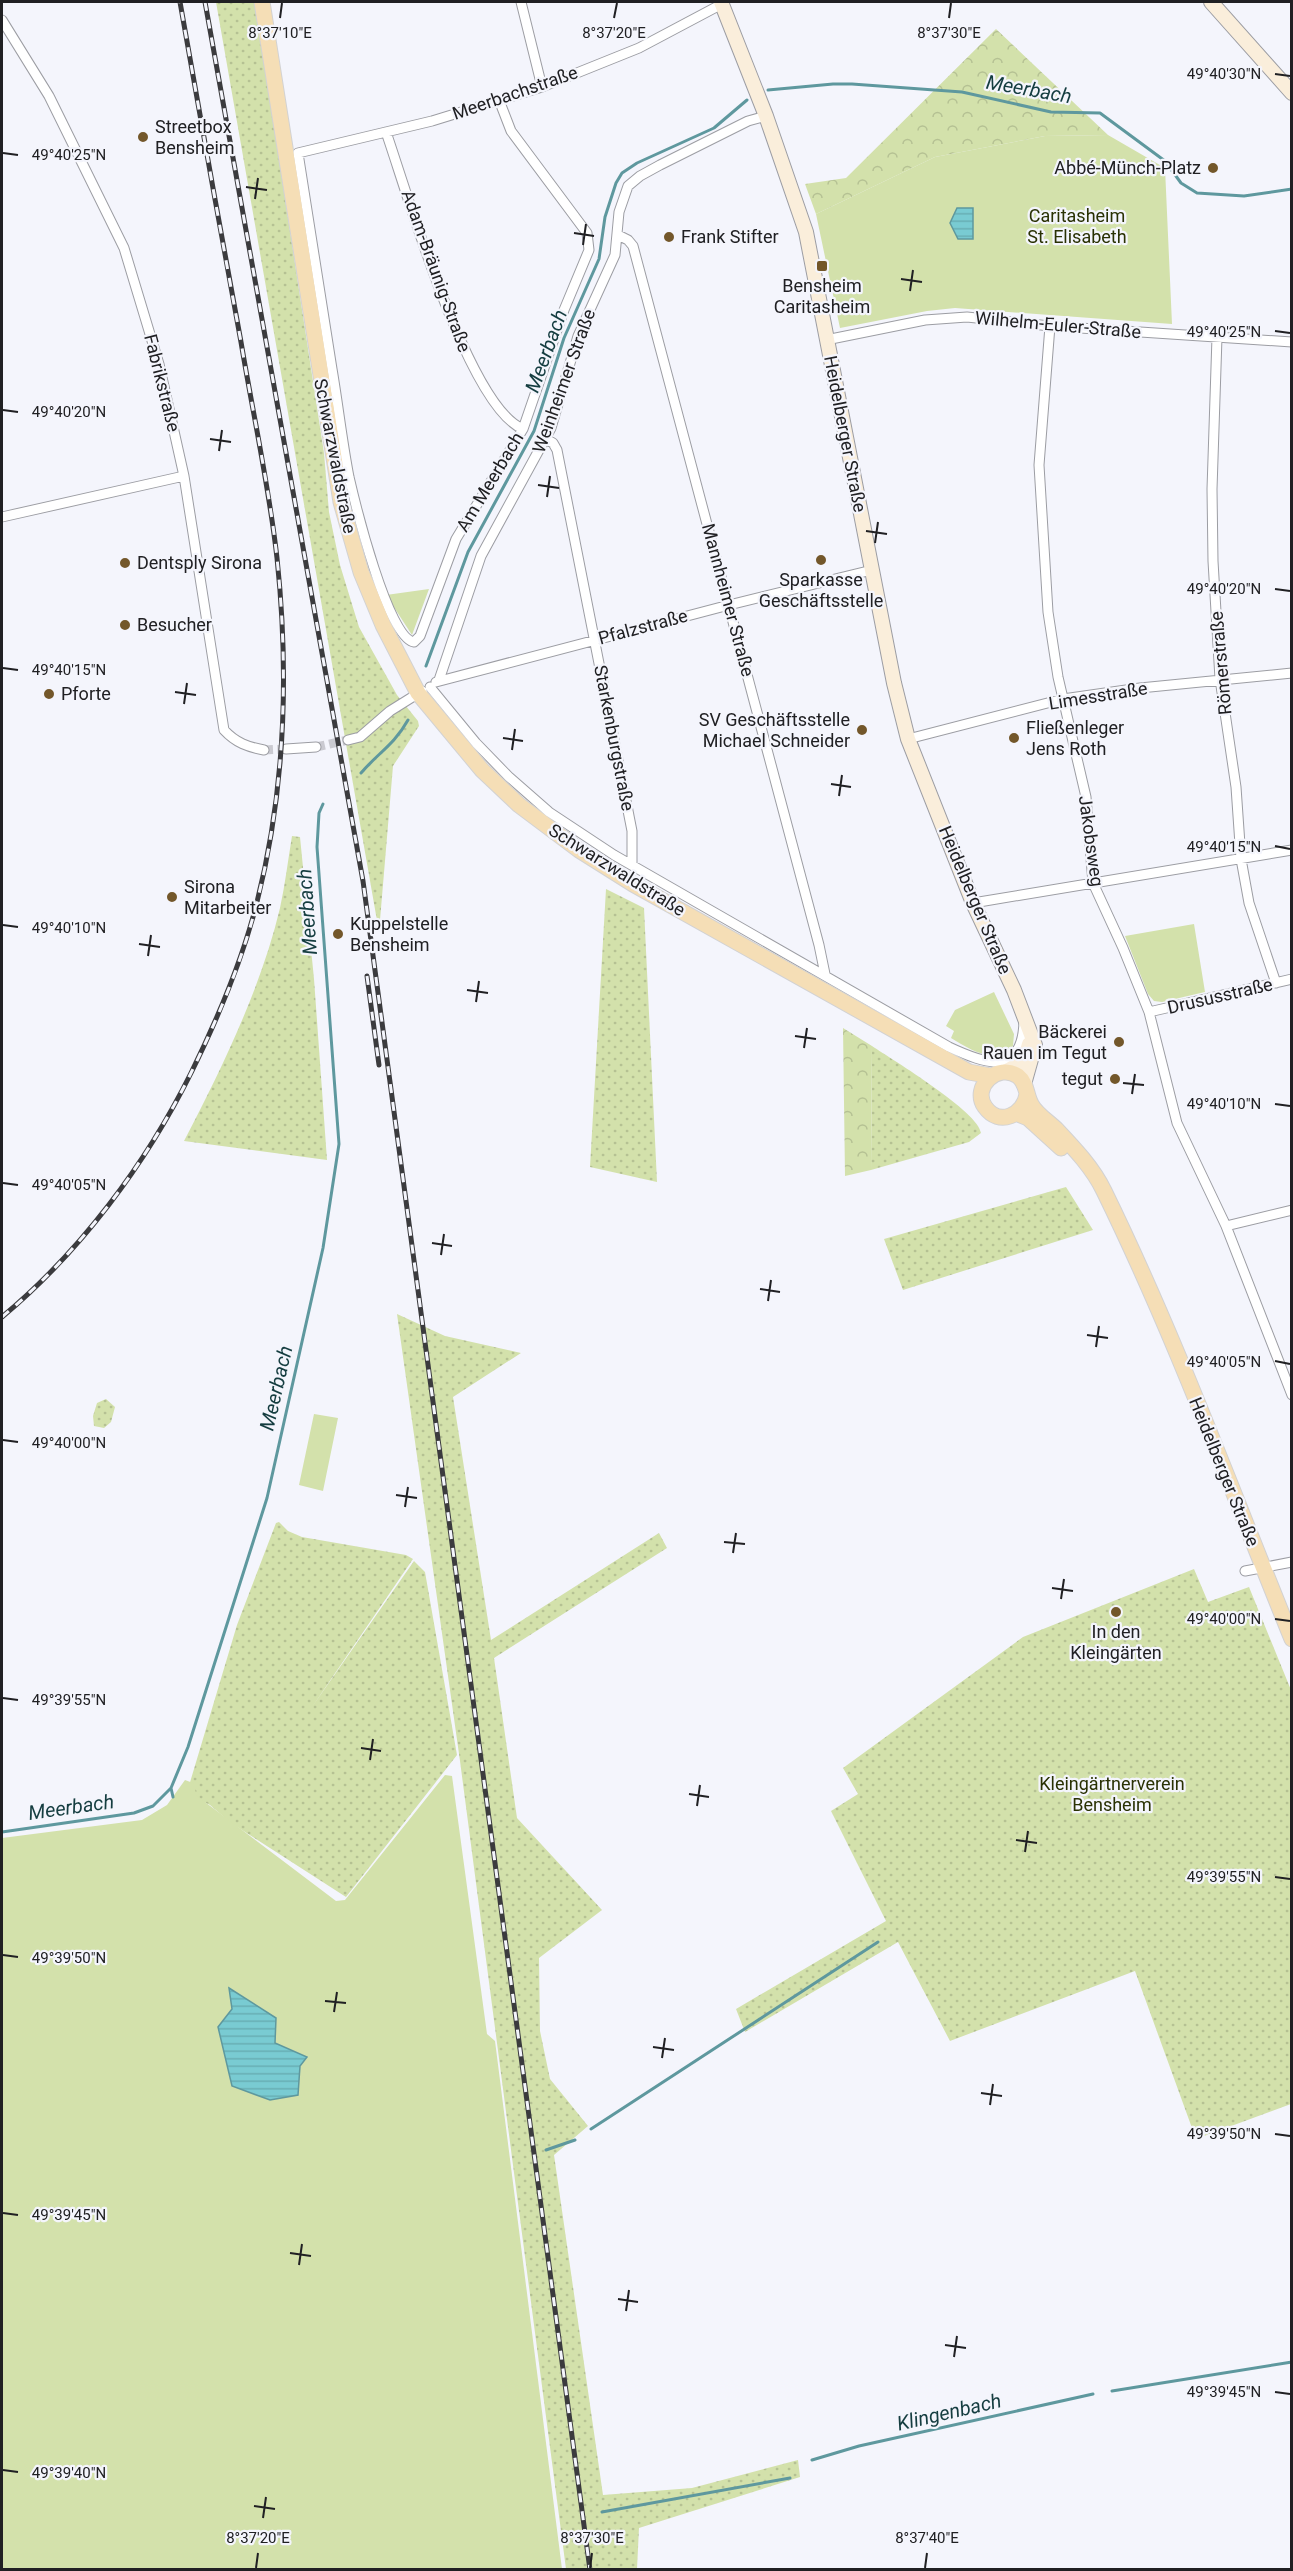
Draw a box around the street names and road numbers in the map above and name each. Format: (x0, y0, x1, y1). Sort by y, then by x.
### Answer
street label: Meerbachstraße (449, 61, 580, 124)
street label: Adam-Bräunig-Straße (397, 187, 476, 355)
street label: Weinheimer Straße (528, 306, 599, 456)
street label: Wilhelm-Euler-Straße (974, 307, 1142, 342)
street label: Fabrikstraße (140, 332, 185, 434)
street label: Heidelberger Straße (820, 354, 871, 514)
street label: Schwarzwaldstraße (310, 377, 361, 535)
street label: Am Meerbach (452, 428, 527, 535)
street label: Mannheimer Straße (698, 521, 759, 679)
street label: Pfalzstraße (596, 605, 690, 649)
street label: Römerstraße (1206, 610, 1235, 716)
street label: Starkenburgstraße (590, 663, 639, 813)
street label: Limesstraße (1047, 677, 1149, 714)
street label: Jakobsweg (1075, 794, 1108, 888)
street label: Schwarzwaldstraße (545, 819, 689, 920)
street label: Heidelberger Straße (935, 823, 1016, 977)
street label: Drususstraße (1165, 973, 1275, 1018)
street label: Heidelberger Straße (1185, 1394, 1264, 1549)

